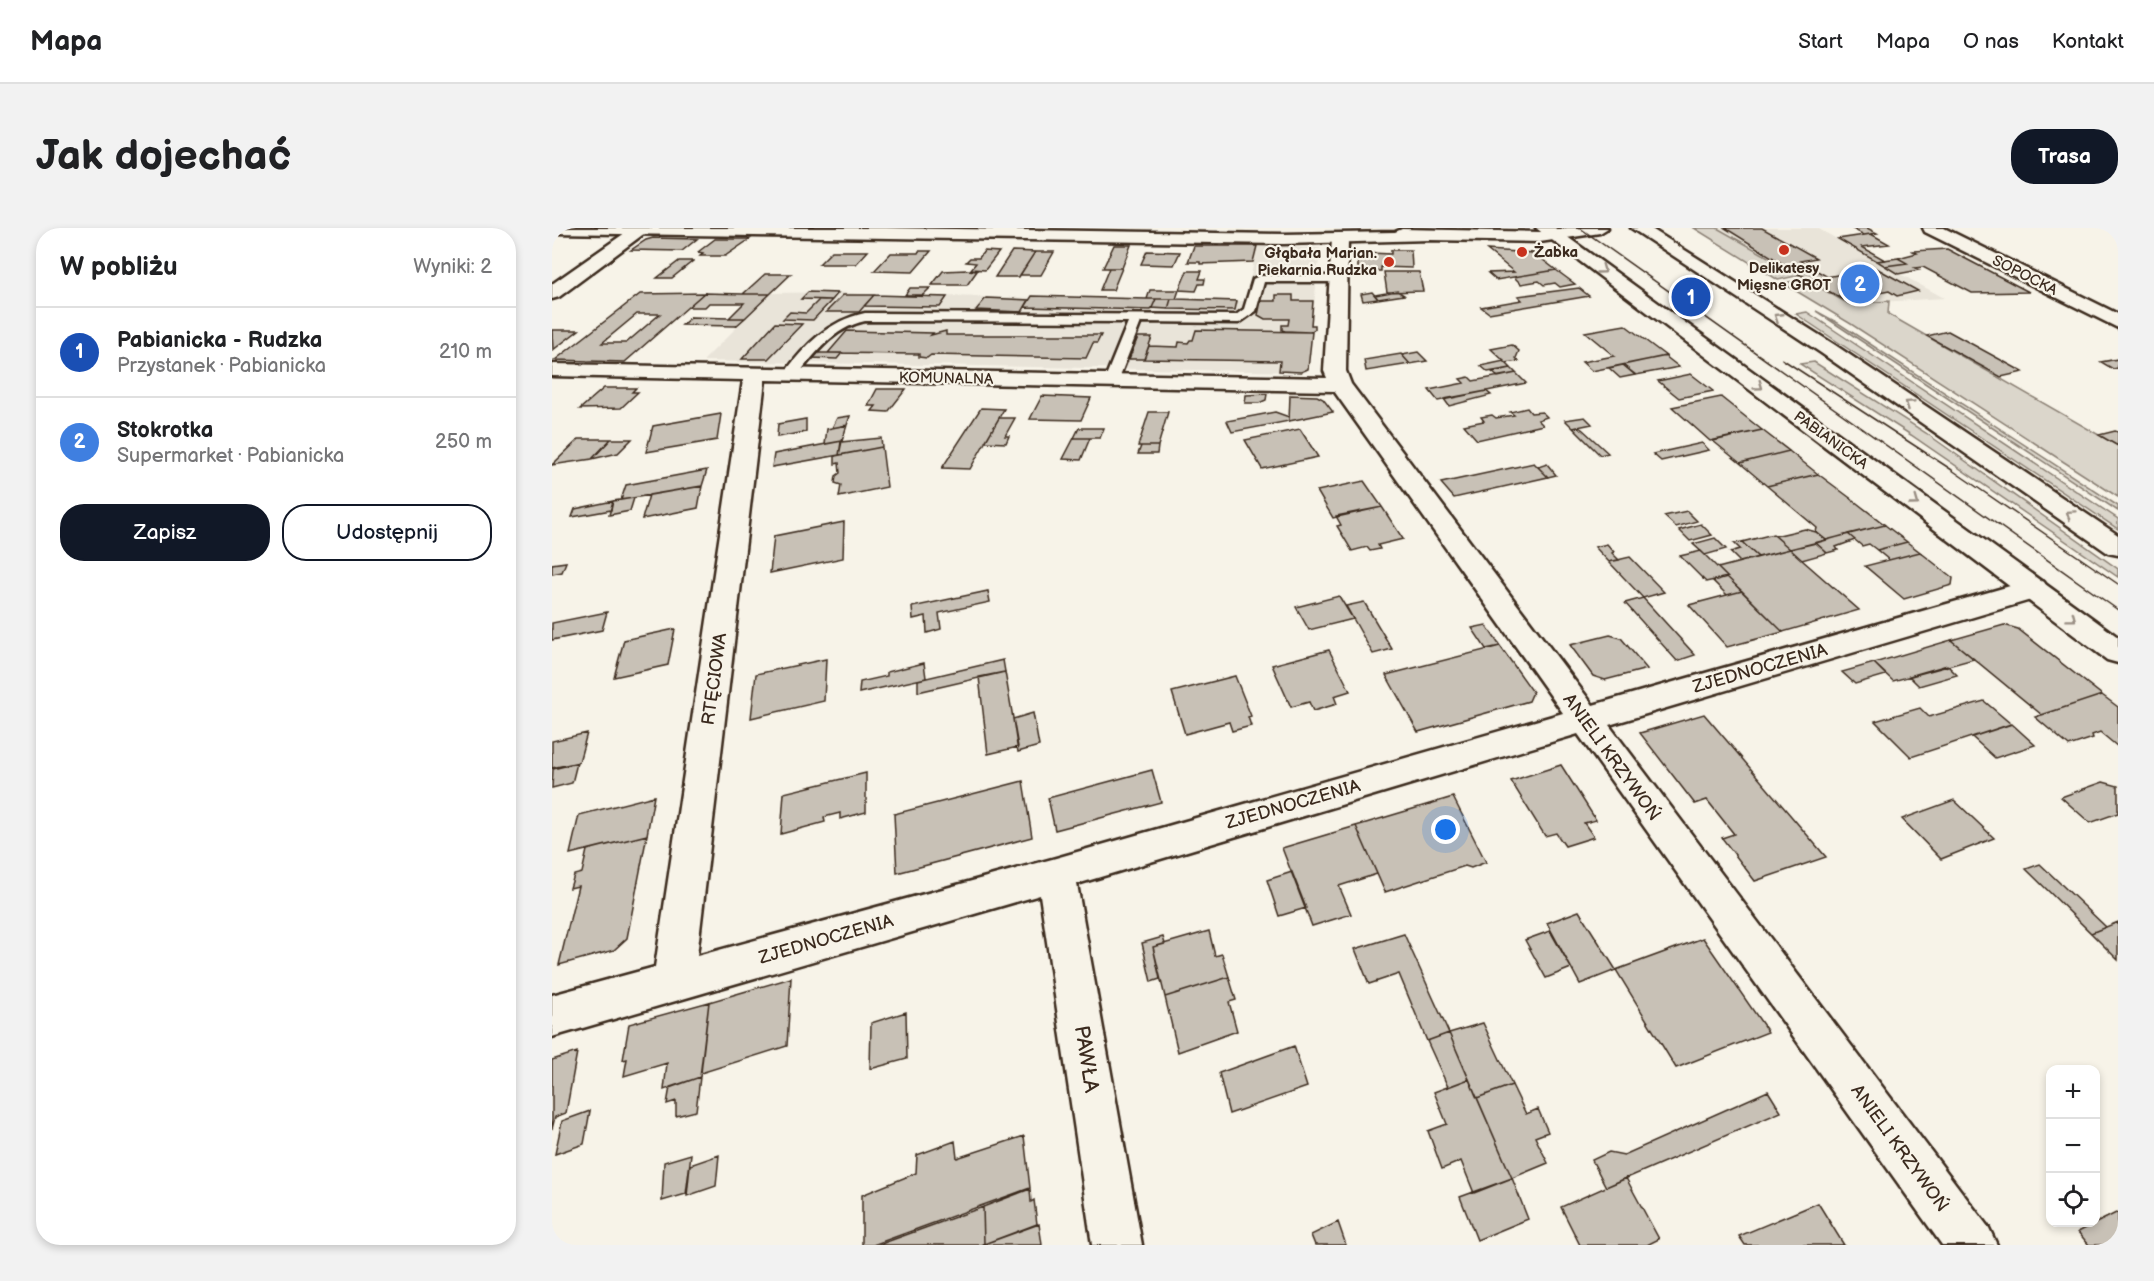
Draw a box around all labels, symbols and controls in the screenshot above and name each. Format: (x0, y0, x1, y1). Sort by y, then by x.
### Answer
text: Mapa (30, 25, 102, 58)
text: Start (1798, 29, 1843, 54)
text: Mapa (1876, 29, 1930, 54)
text: O nas (1963, 29, 2019, 54)
text: Kontakt (2052, 29, 2124, 54)
button: Trasa (2011, 129, 2118, 184)
text: Jak dojechać (36, 131, 291, 182)
place label: Żabka (1534, 242, 1578, 262)
marker: Delikatesy Mięsne GROT (1777, 243, 1791, 257)
place label: Głąbała Marian. Piekarnia Rudzka (1257, 244, 1377, 280)
marker: Żabka (1515, 245, 1529, 259)
street label: SOPOCKA (1989, 251, 2061, 300)
text: W pobliżu (60, 252, 178, 283)
text: Wyniki: 2 (413, 255, 492, 279)
marker: Głąbała Marian. Piekarnia Rudzka (1382, 255, 1396, 269)
place label: Delikatesy Mięsne GROT (1737, 259, 1832, 295)
pin: 2 (1840, 262, 1880, 306)
one-way arrow (1595, 263, 1606, 274)
pin: 1 (1672, 274, 1710, 320)
one-way arrow (1774, 313, 1784, 325)
text: Pabianicka - Rudzka (117, 327, 322, 354)
text: 1 (75, 340, 84, 364)
text: 210 m (439, 340, 492, 364)
text: Przystanek · Pabianicka (117, 354, 326, 378)
street label: KOMUNALNA (899, 368, 994, 389)
one-way arrow (1752, 379, 1763, 390)
one-way arrow (1905, 400, 1916, 411)
street label: PABIANICKA (1790, 407, 1872, 474)
text: Stokrotka (117, 417, 213, 444)
text: 2 (74, 430, 85, 454)
text: 250 m (435, 430, 492, 454)
text: Supermarket · Pabianicka (117, 444, 344, 468)
one-way arrow (1909, 495, 1920, 506)
button: Zapisz (60, 504, 270, 561)
button: Udostępnij (282, 504, 492, 561)
one-way arrow (2065, 510, 2076, 521)
one-way arrow (2065, 611, 2076, 622)
street label: RTĘCIOWA (698, 632, 731, 727)
street label: ZJEDNOCZENIA (1690, 639, 1830, 698)
street label: ANIELI KRZYWOŃ (1558, 689, 1666, 825)
street label: ZJEDNOCZENIA (1223, 775, 1363, 834)
your location (1431, 815, 1460, 844)
street label: ZJEDNOCZENIA (756, 910, 896, 969)
street label: PAWŁA (1069, 1024, 1104, 1095)
map controls (2046, 1065, 2100, 1227)
button: + (2046, 1065, 2100, 1119)
street label: ANIELI KRZYWOŃ (1846, 1080, 1954, 1216)
button: − (2046, 1119, 2100, 1173)
button: locate (2046, 1173, 2100, 1227)

